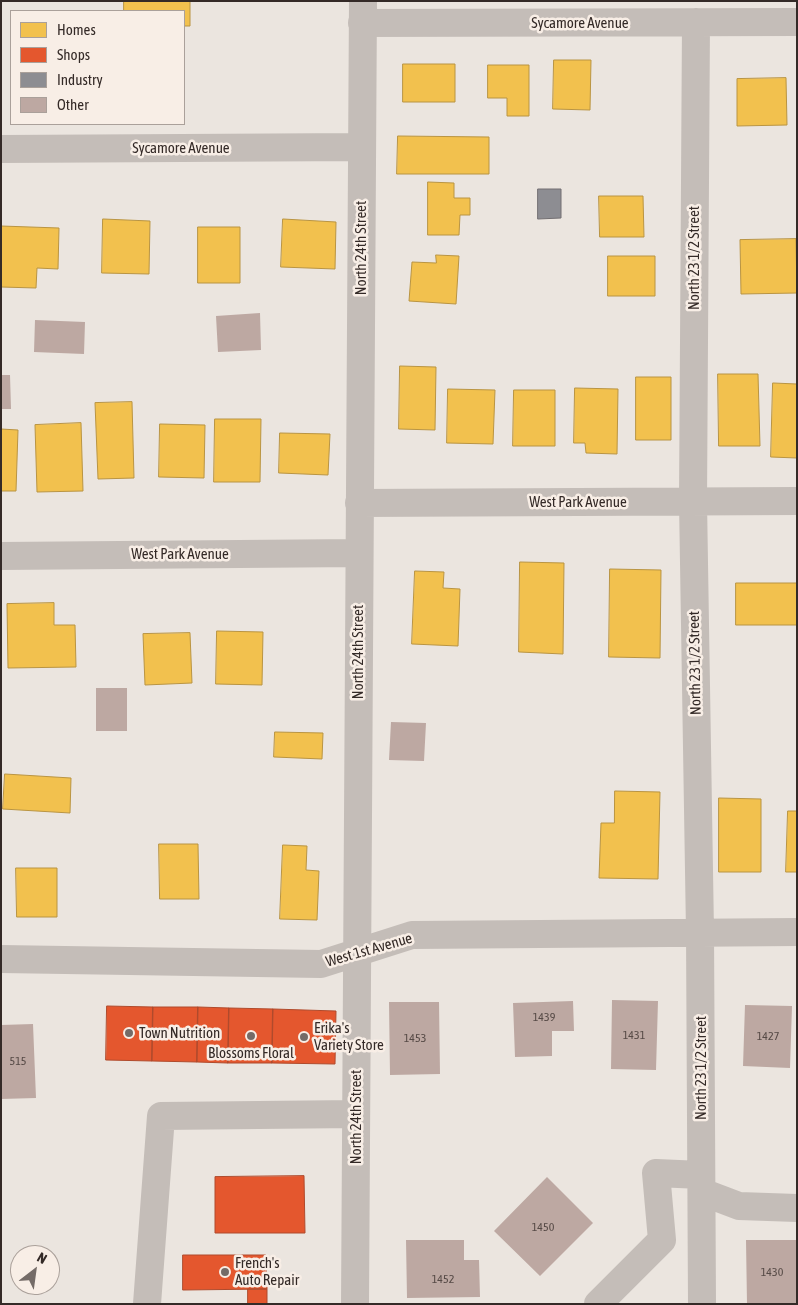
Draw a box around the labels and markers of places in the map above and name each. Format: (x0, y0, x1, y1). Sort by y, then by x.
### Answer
place label: Erika's Variety Store (314, 1019, 384, 1054)
place label: Town Nutrition (139, 1024, 220, 1042)
marker: Town Nutrition (123, 1027, 135, 1039)
marker: Blossoms Floral (245, 1030, 257, 1042)
marker: Erika's Variety Store (298, 1031, 310, 1043)
place label: Blossoms Floral (208, 1044, 294, 1062)
place label: French's Auto Repair (235, 1254, 299, 1289)
marker: French's Auto Repair (219, 1266, 231, 1278)

